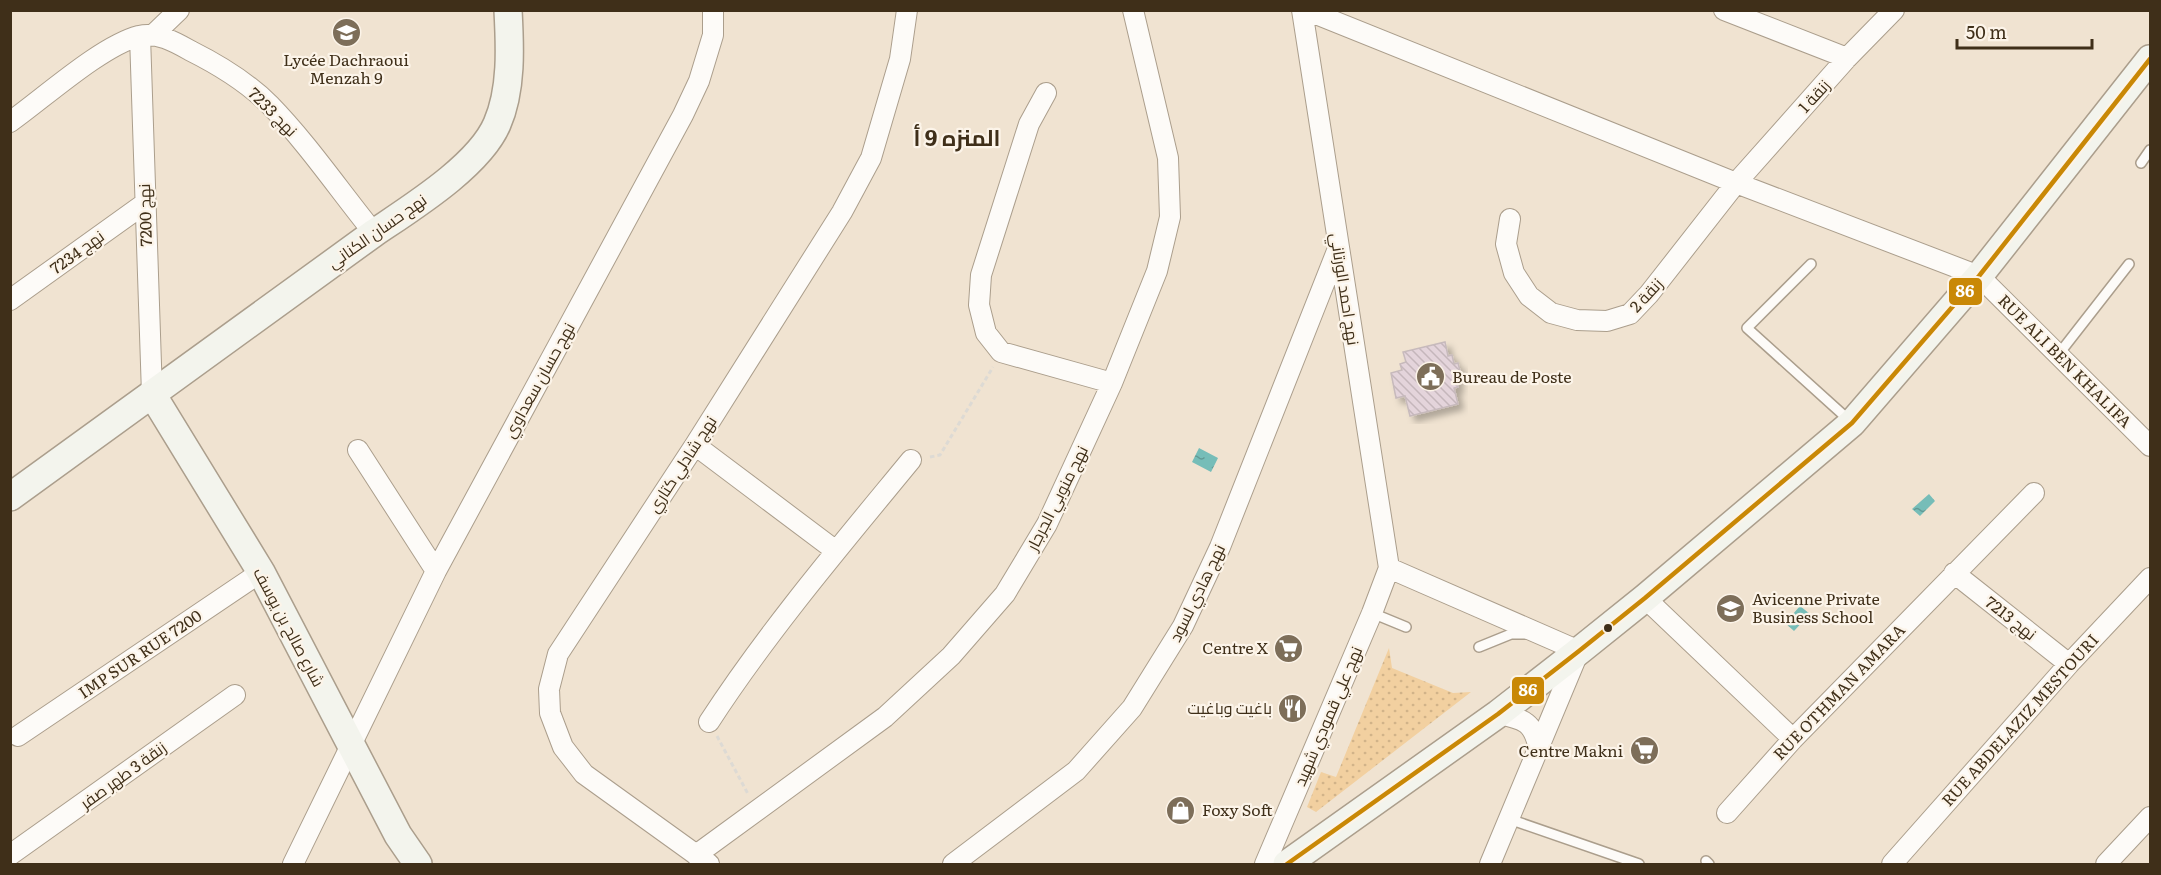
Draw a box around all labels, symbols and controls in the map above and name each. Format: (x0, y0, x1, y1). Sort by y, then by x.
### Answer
scale bar (1957, 12, 2092, 50)
school or university icon: Lycée Dachraoui Menzah 9 (330, 16, 362, 48)
text: 50 m (1966, 18, 2007, 45)
place label: Lycée Dachraoui Menzah 9 (283, 47, 409, 89)
street label: زنقة 1 (1792, 73, 1835, 117)
street label: نهج 7233 (243, 81, 304, 142)
district label: المنزه 9 أ (914, 120, 1000, 153)
street label: نهج 7200 (131, 183, 158, 247)
street label: نهج حسان الكناني (322, 187, 433, 276)
street label: نهج 7234 (44, 223, 109, 280)
street label: نهج احمد الورتاني (1322, 231, 1367, 347)
street label: زنقة 2 (1623, 272, 1667, 317)
line badge: 86 (1948, 277, 1983, 306)
text: 86 (1956, 278, 1974, 302)
street label: RUE ALI BEN KHALIFA (1994, 288, 2138, 433)
street label: نهج حسان سعداوي (496, 317, 582, 443)
public building icon: Bureau de Poste (1415, 361, 1447, 393)
place label: Bureau de Poste (1452, 364, 1572, 388)
street label: نهج شادلي كتاري (641, 410, 724, 518)
street label: نهج منوبي الجرجار (1019, 441, 1096, 556)
street label: نهج هادي لسود (1162, 540, 1233, 647)
street label: شارع صالح بن يوسف (247, 563, 331, 691)
place label: Avicenne Private Business School (1752, 586, 1880, 628)
street label: نهج 7213 (1980, 589, 2042, 646)
school or university icon: Avicenne Private Business School (1715, 592, 1747, 624)
street label: IMP SUR RUE 7200 (73, 603, 206, 704)
street label: RUE OTHMAN AMARA (1767, 618, 1910, 765)
unlabelled marker (1602, 622, 1614, 634)
street label: RUE ABDELAZIZ MESTOURI (1935, 628, 2103, 811)
supermarket icon: Centre X (1273, 632, 1305, 664)
place label: Centre X (1202, 635, 1269, 659)
street label: نهج علي قمودي شهيد (1287, 642, 1370, 790)
line badge: 86 (1511, 676, 1545, 705)
text: 86 (1519, 677, 1537, 701)
restaurant icon: باغيت وباغيت (1277, 692, 1309, 724)
place label: باغيت وباغيت (1188, 695, 1272, 719)
street label: زنقة 3 طهر صفر (73, 735, 171, 814)
supermarket icon: Centre Makni (1628, 735, 1660, 767)
place label: Centre Makni (1519, 738, 1623, 762)
shop icon: Foxy Soft (1165, 794, 1197, 826)
place label: Foxy Soft (1202, 797, 1273, 821)

